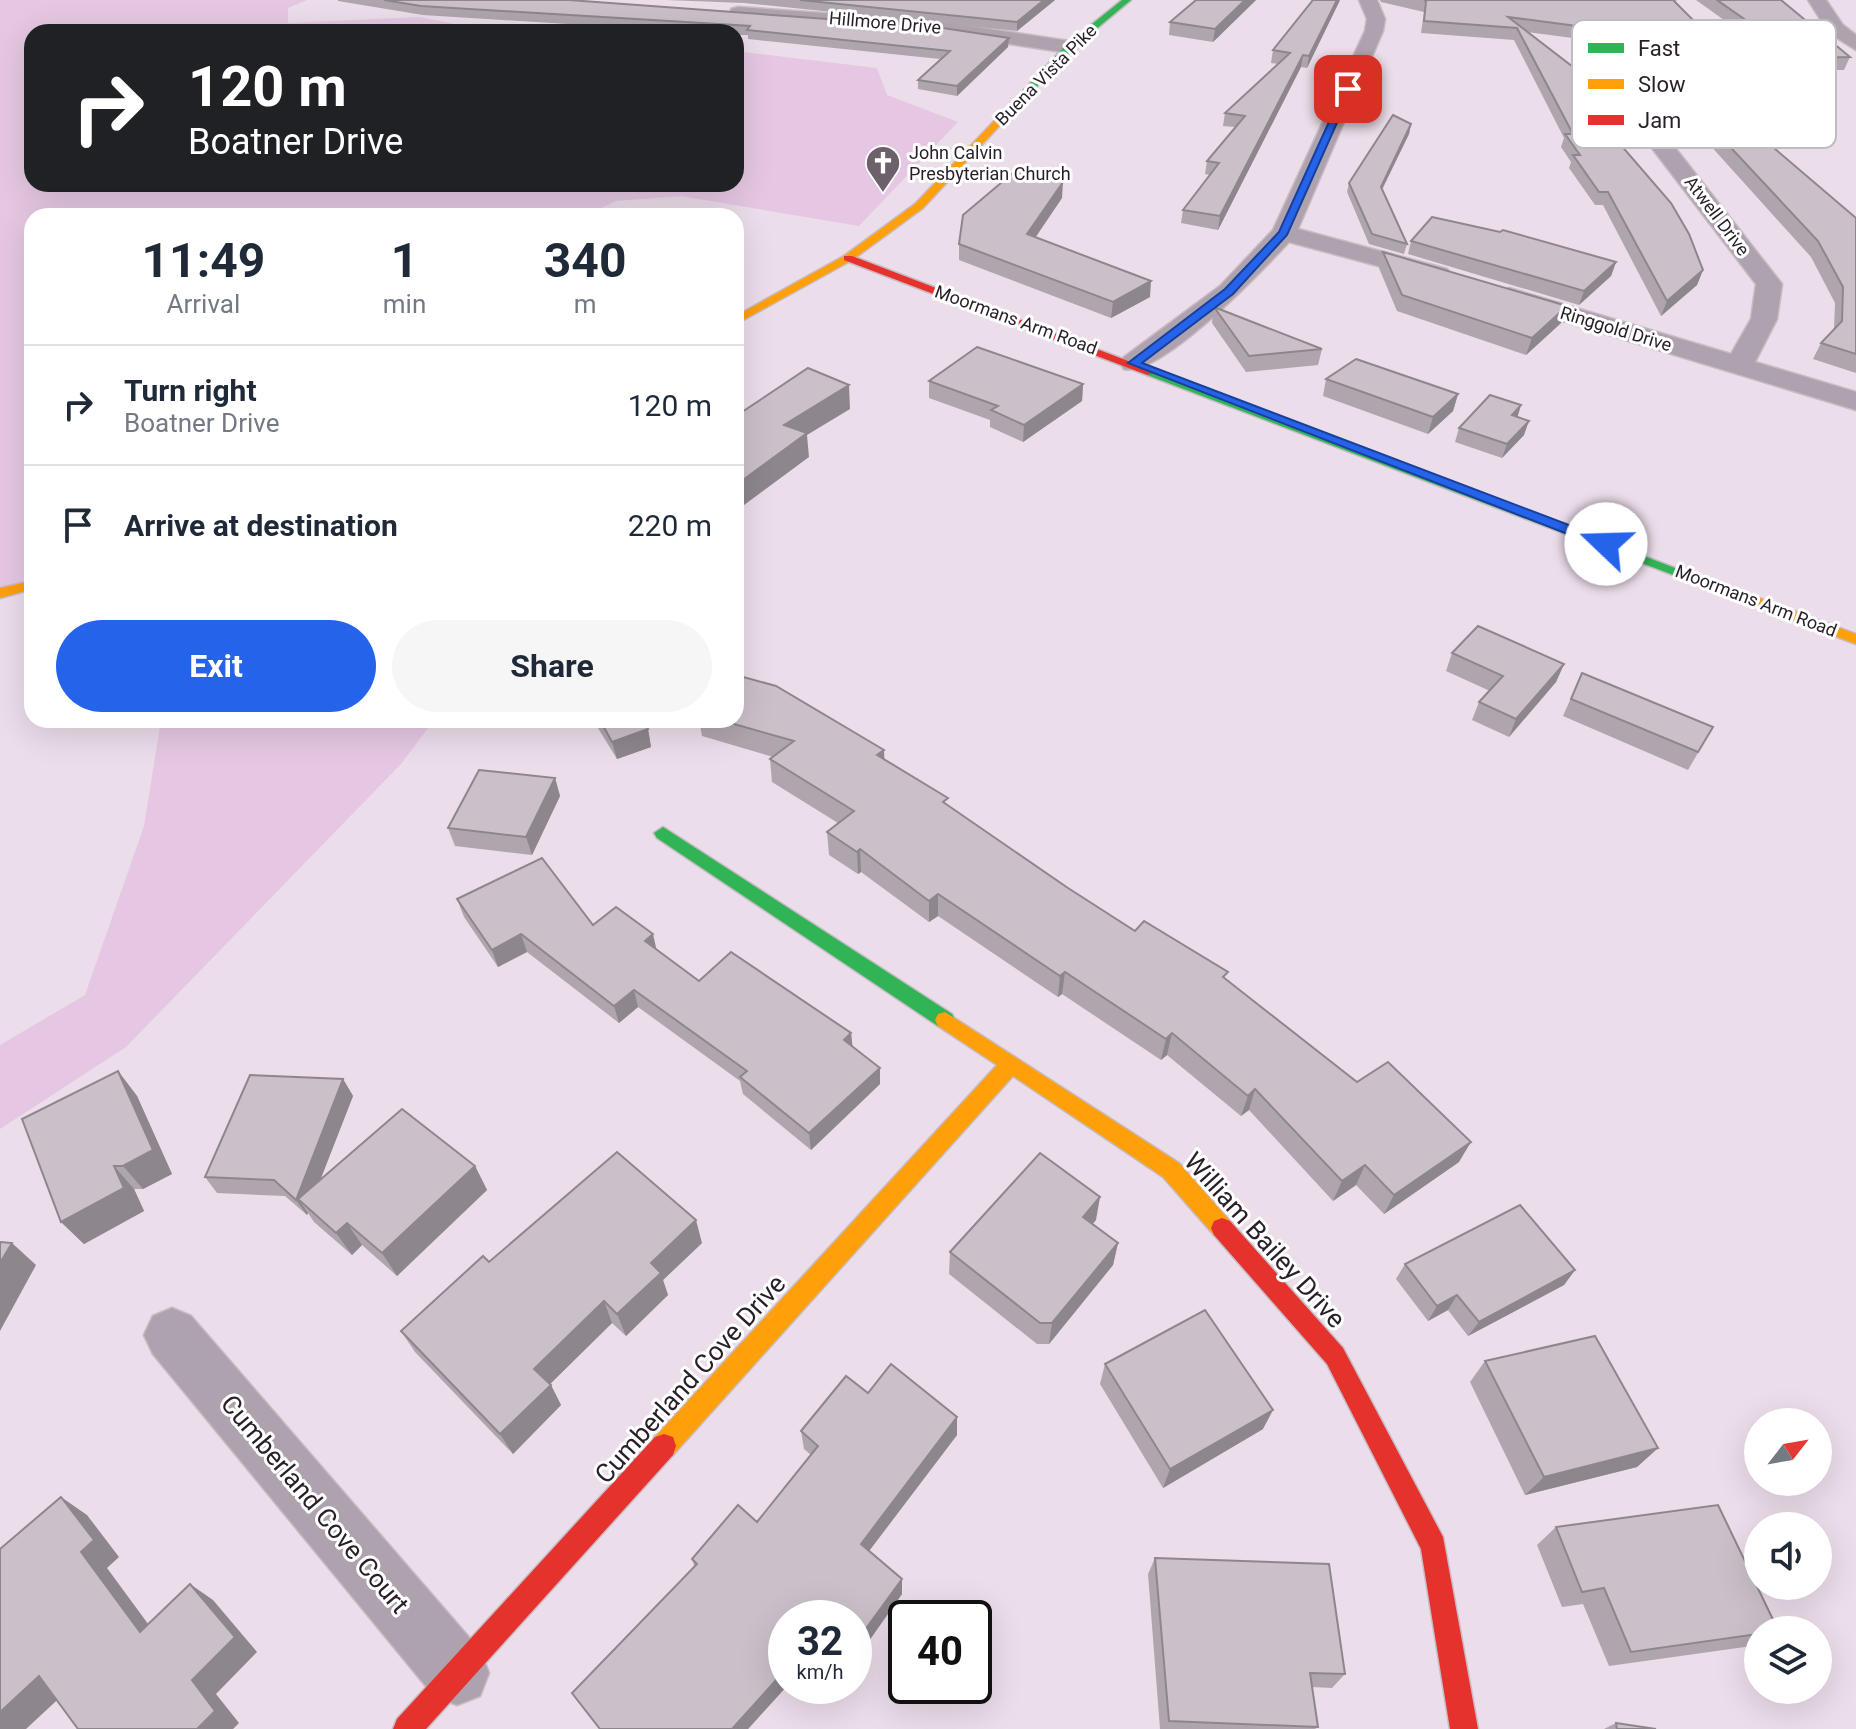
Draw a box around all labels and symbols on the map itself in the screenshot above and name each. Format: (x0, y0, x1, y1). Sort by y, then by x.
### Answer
street label: Hillmore Drive (828, 7, 942, 38)
street label: Buena Vista Pike (991, 20, 1101, 130)
legend (1572, 20, 1836, 148)
text: Fast (1638, 36, 1680, 61)
pin (1314, 55, 1382, 123)
text: Slow (1638, 72, 1686, 97)
text: Jam (1638, 108, 1681, 133)
place label: John Calvin Presbyterian Church (909, 142, 1071, 184)
church icon: John Calvin Presbyterian Church (864, 144, 902, 194)
street label: Atwell Drive (1681, 172, 1754, 260)
street label: Moormans Arm Road (932, 280, 1100, 359)
street label: Ringgold Drive (1558, 302, 1674, 355)
position arrow (1564, 502, 1648, 586)
street label: Moormans Arm Road (1673, 560, 1840, 641)
street label: William Bailey Drive (1178, 1146, 1352, 1334)
street label: Cumberland Cove Drive (589, 1269, 791, 1489)
street label: Cumberland Cove Court (215, 1389, 415, 1619)
north arrow (1744, 1408, 1832, 1496)
speed limit sign: 40 (888, 1600, 992, 1704)

